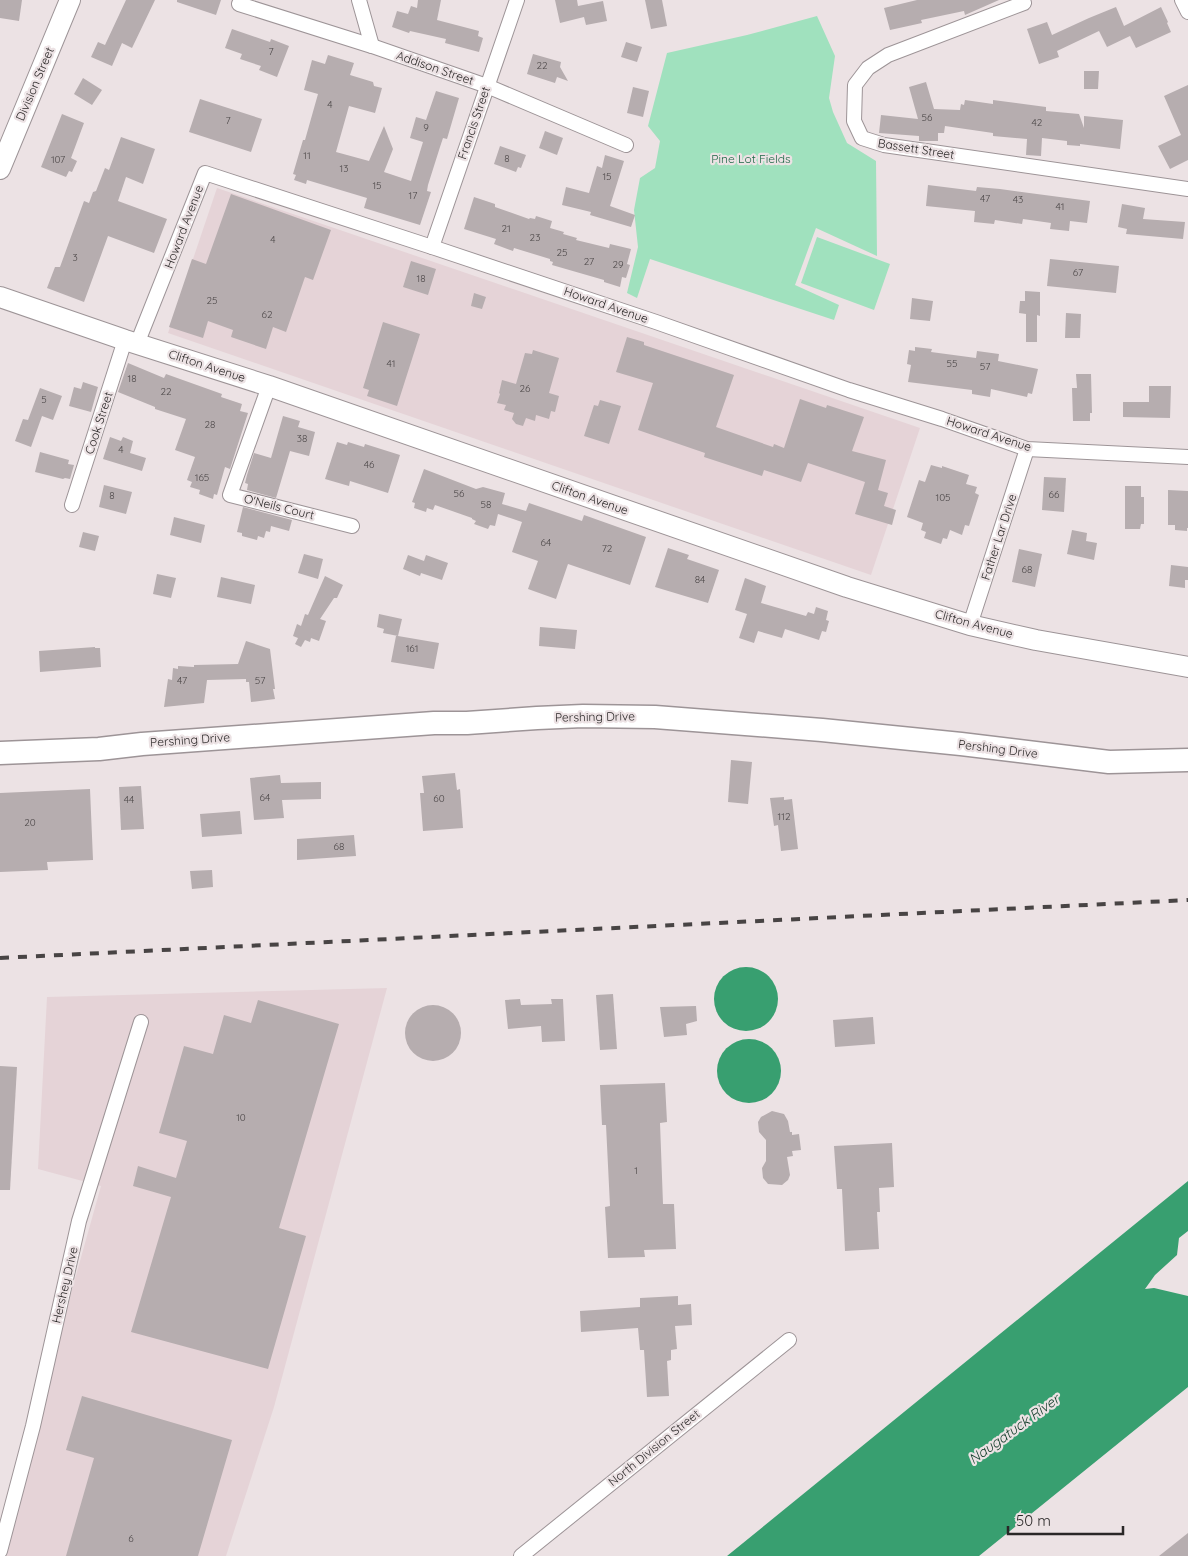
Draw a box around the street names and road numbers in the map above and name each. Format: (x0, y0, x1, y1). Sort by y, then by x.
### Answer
street label: Division Street (12, 45, 57, 123)
street label: Addison Street (395, 47, 476, 88)
street label: Francis Street (454, 85, 493, 161)
street label: Bassett Street (877, 135, 955, 162)
street label: Howard Avenue (161, 183, 206, 271)
street label: Howard Avenue (562, 283, 650, 326)
street label: Clifton Avenue (167, 346, 248, 385)
street label: Cook Street (81, 390, 116, 456)
street label: Howard Avenue (945, 413, 1034, 454)
street label: Clifton Avenue (550, 477, 631, 518)
street label: O'Neils Court (242, 491, 316, 522)
street label: Father Lar Drive (978, 492, 1020, 582)
street label: Clifton Avenue (934, 606, 1015, 641)
street label: Pershing Drive (555, 708, 635, 725)
street label: Pershing Drive (150, 729, 231, 750)
street label: Pershing Drive (957, 736, 1039, 761)
street label: Hershey Drive (48, 1245, 81, 1325)
street label: North Division Street (605, 1406, 702, 1489)

